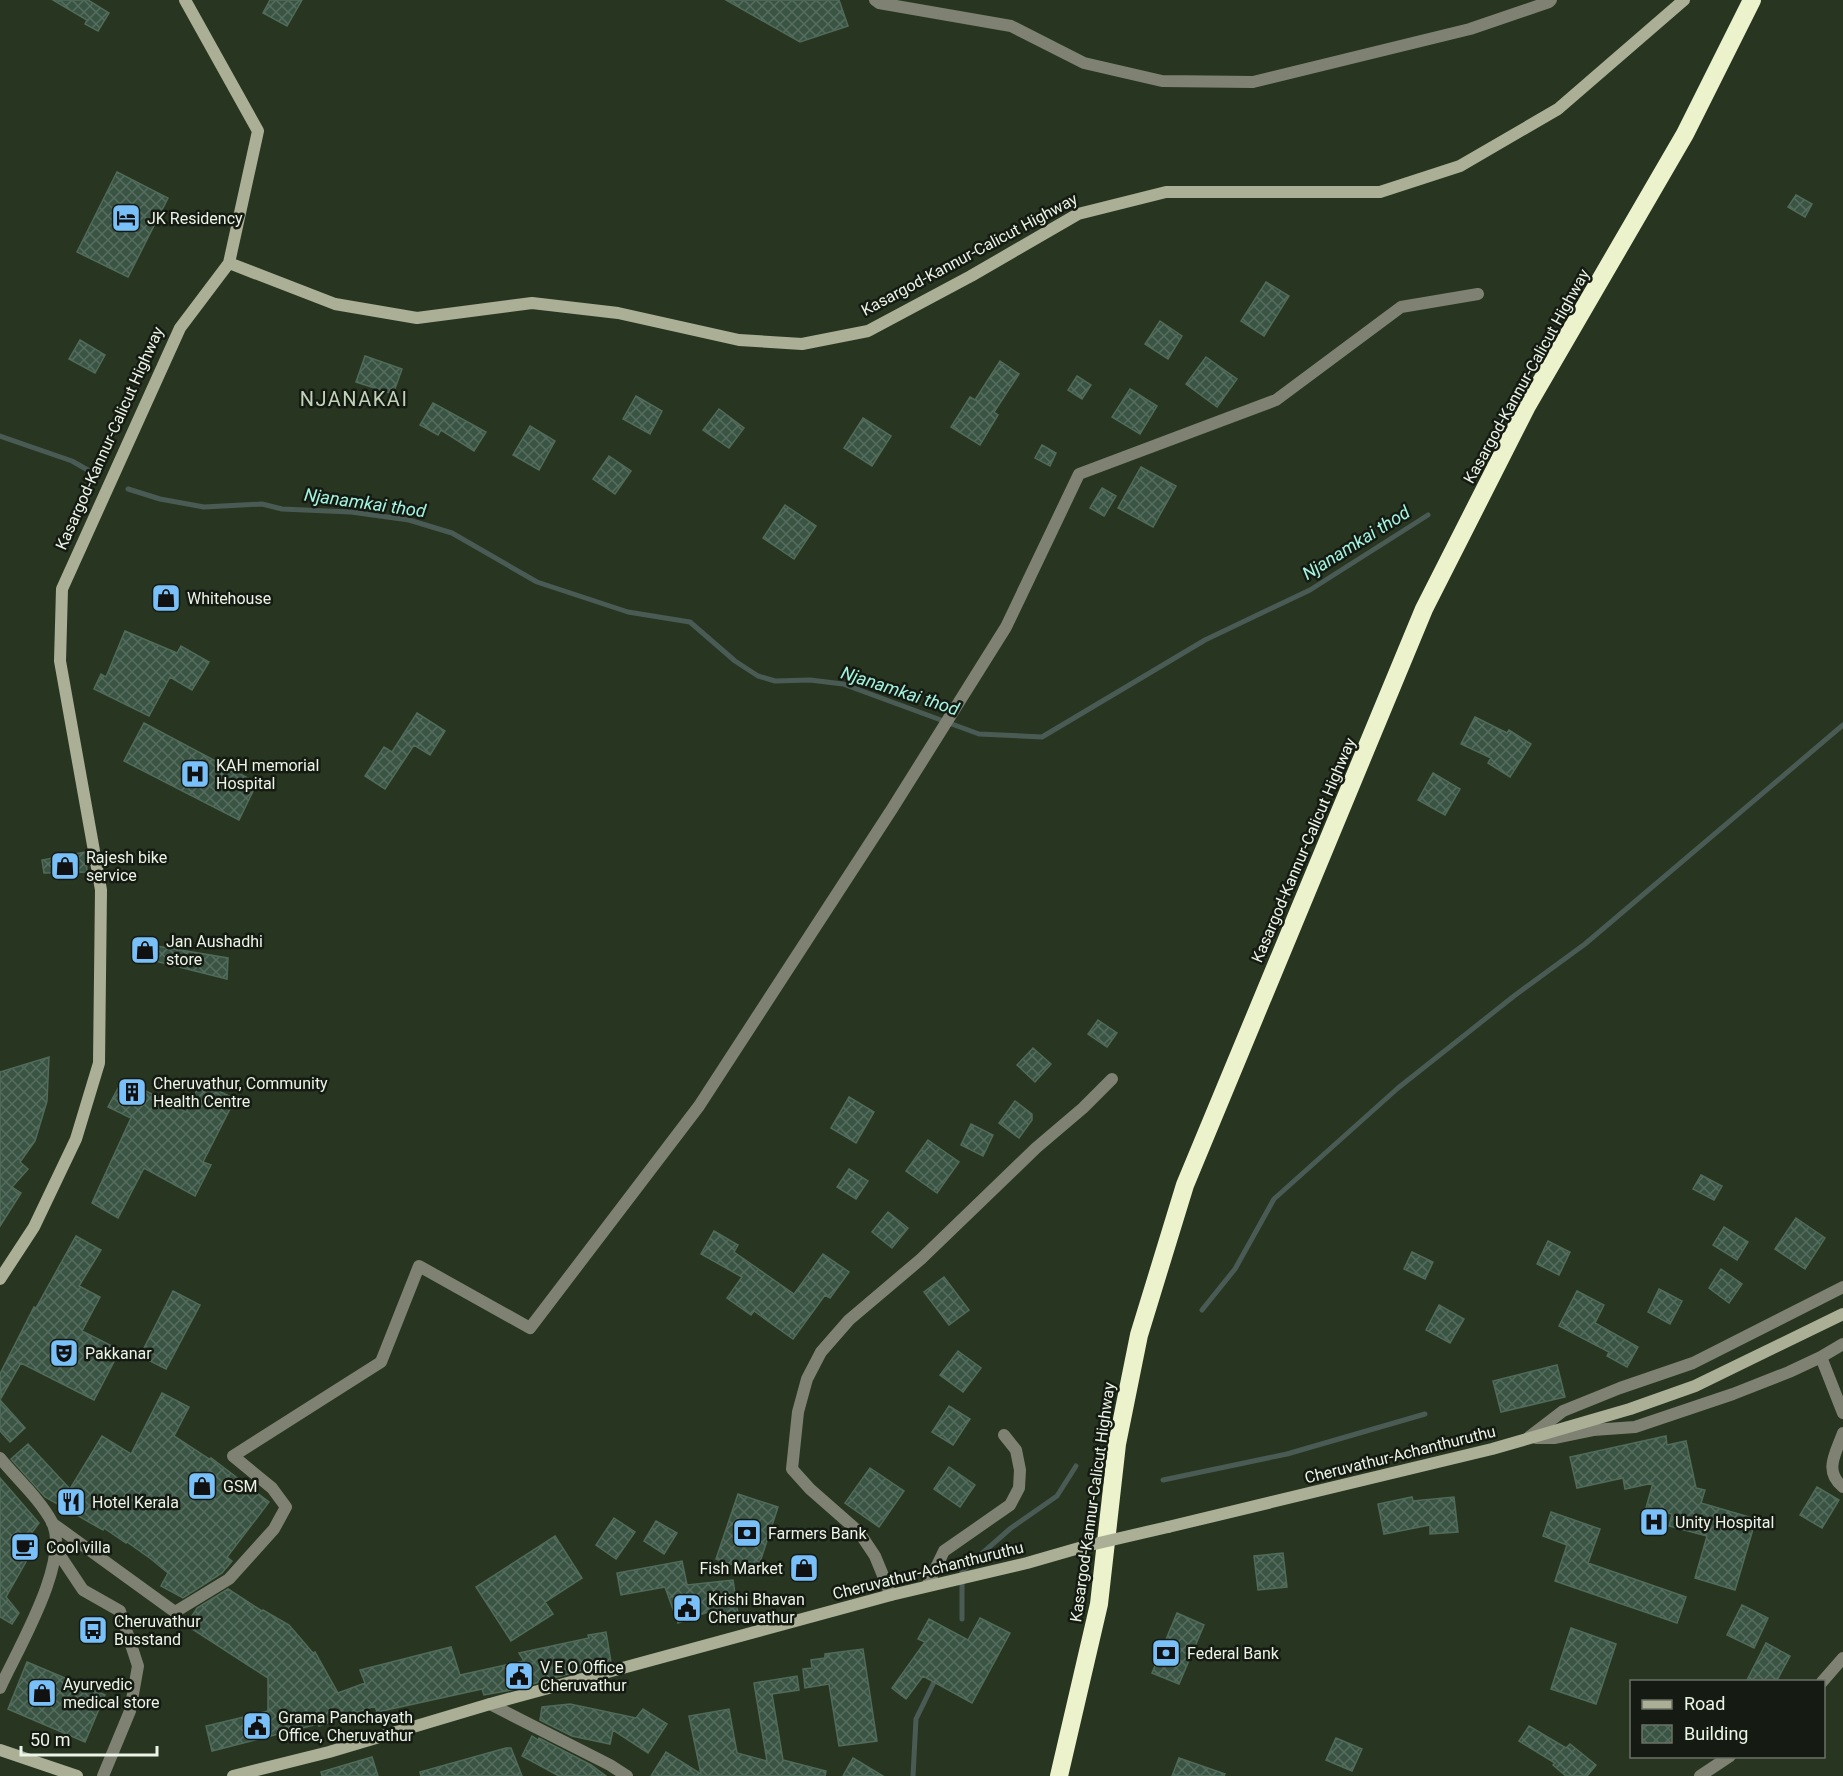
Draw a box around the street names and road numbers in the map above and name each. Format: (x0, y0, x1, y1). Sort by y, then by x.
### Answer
street label: Kasargod-Kannur-Calicut Highway (858, 189, 1081, 320)
street label: Kasargod-Kannur-Calicut Highway (1459, 265, 1594, 487)
street label: Kasargod-Kannur-Calicut Highway (52, 323, 168, 553)
street label: Kasargod-Kannur-Calicut Highway (1247, 735, 1360, 965)
street label: Kasargod-Kannur-Calicut Highway (1066, 1380, 1119, 1623)
street label: Cheruvathur-Achanthuruthu (1303, 1422, 1498, 1487)
street label: Cheruvathur-Achanthuruthu (831, 1538, 1026, 1603)

